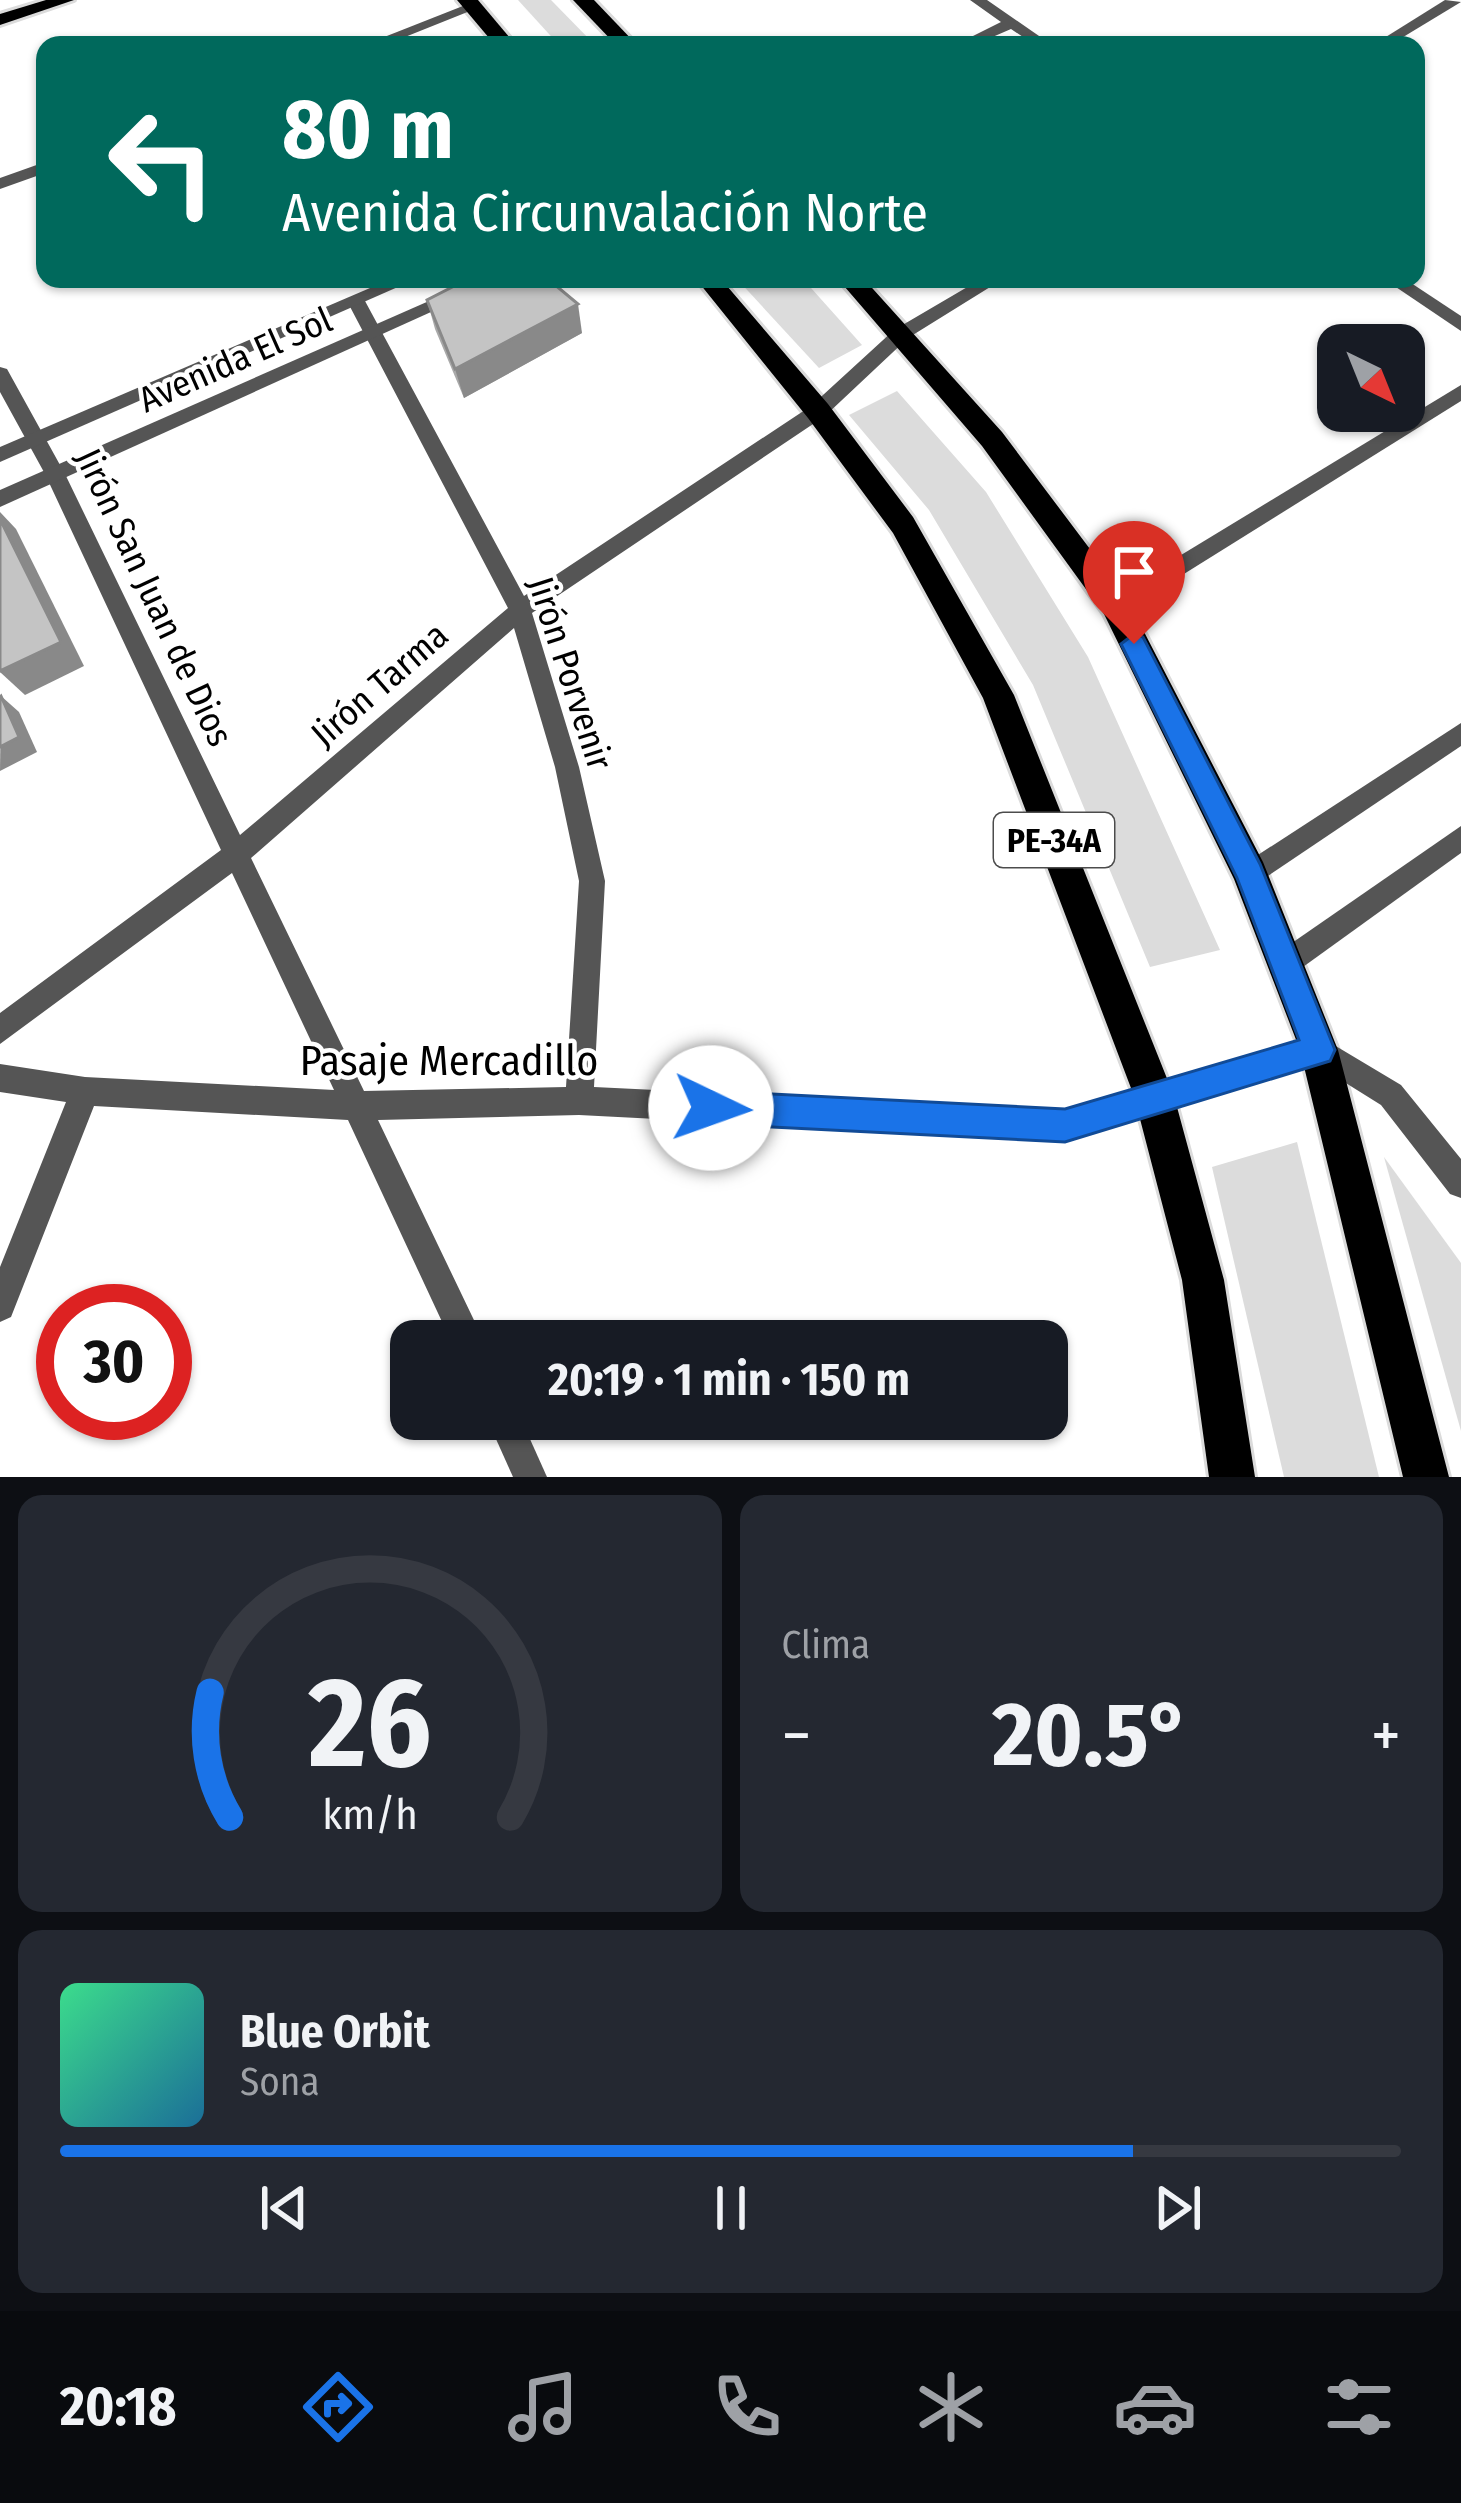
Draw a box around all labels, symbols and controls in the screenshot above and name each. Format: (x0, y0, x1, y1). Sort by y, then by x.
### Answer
text: 80 m (282, 79, 454, 180)
icon: left (84, 84, 240, 240)
text: Avenida Circunvalación Norte (282, 181, 928, 245)
street label: Avenida El Sol (132, 298, 339, 422)
north arrow (1317, 324, 1425, 432)
map controls (1317, 324, 1425, 432)
street label: Jirón San Juan de Dios (66, 442, 242, 753)
pin (1083, 521, 1185, 644)
icon: arrive (1101, 539, 1167, 605)
street label: Jirón Porvenir (518, 571, 622, 776)
street label: Jirón Tarma (302, 613, 457, 756)
road number: PE-34A (994, 813, 1114, 867)
street label: Pasaje Mercadillo (300, 1036, 598, 1086)
position arrow (648, 1045, 774, 1171)
speed limit sign: 30 (36, 1284, 192, 1440)
text: 20:19 · 1 min · 150 m (548, 1353, 910, 1407)
text: Clima (782, 1622, 870, 1668)
text: 26 (307, 1649, 431, 1799)
text: 20.5° (992, 1681, 1190, 1789)
text: − (782, 1696, 811, 1775)
text: + (1371, 1696, 1401, 1775)
text: km/h (322, 1788, 418, 1839)
text: Blue Orbit (240, 2005, 430, 2059)
text: Sona (240, 2059, 320, 2105)
icon: previous (251, 2175, 317, 2241)
icon: pause (698, 2175, 764, 2241)
icon: next (1145, 2175, 1211, 2241)
icon: directions (296, 2365, 380, 2449)
icon: music (501, 2365, 585, 2449)
icon: phone (705, 2365, 789, 2449)
icon: climate (909, 2365, 993, 2449)
icon: car (1113, 2365, 1197, 2449)
icon: filters (1317, 2365, 1401, 2449)
text: 20:18 (60, 2375, 176, 2439)

